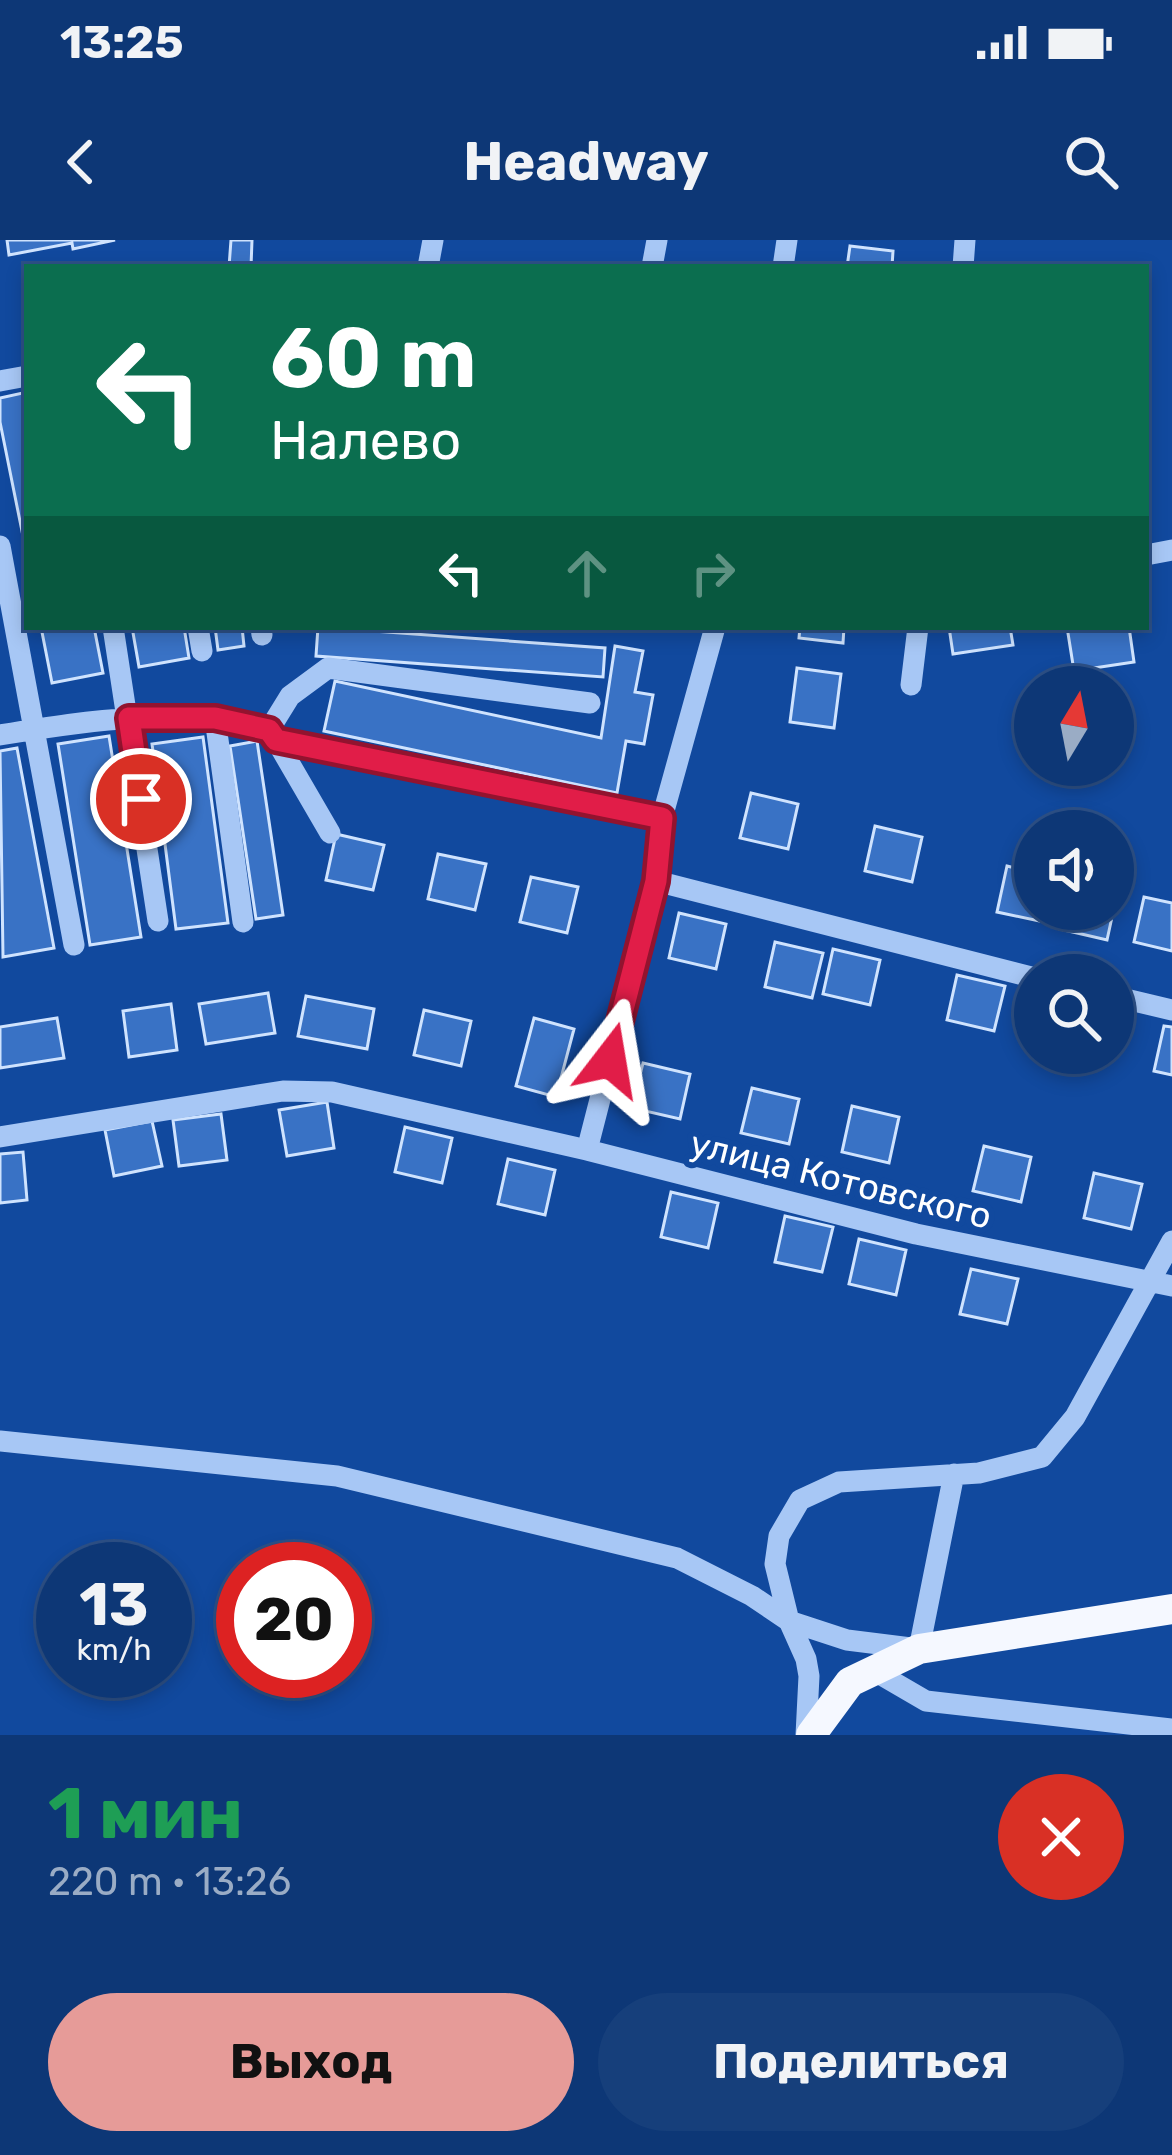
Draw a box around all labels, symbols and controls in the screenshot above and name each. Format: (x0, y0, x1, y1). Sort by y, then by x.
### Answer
text: 13:25 (60, 16, 183, 69)
icon: back (48, 129, 114, 195)
icon: search (1058, 129, 1124, 195)
text: Headway (463, 130, 709, 194)
text: 60 m (270, 308, 477, 408)
icon: left (72, 312, 228, 468)
text: Налево (270, 409, 461, 473)
icon: left (428, 540, 494, 606)
icon: ahead (554, 540, 620, 606)
icon: right (680, 540, 746, 606)
north arrow (1014, 666, 1134, 786)
map controls (1014, 666, 1134, 1074)
pin (90, 748, 192, 850)
icon: arrive (108, 766, 174, 832)
button: sound (1014, 810, 1134, 930)
button: search (1014, 954, 1134, 1074)
position arrow (547, 997, 673, 1123)
street label: улица Котовского (686, 1121, 996, 1238)
speed limit sign: 20 (216, 1542, 372, 1698)
text: 13 (79, 1569, 149, 1640)
text: km/h (77, 1632, 151, 1668)
text: 1 мин (48, 1771, 243, 1856)
button: close (998, 1774, 1124, 1900)
text: 220 m · 13:26 (48, 1859, 291, 1905)
button: Выход (48, 1993, 574, 2131)
button: Поделиться (598, 1993, 1124, 2131)

